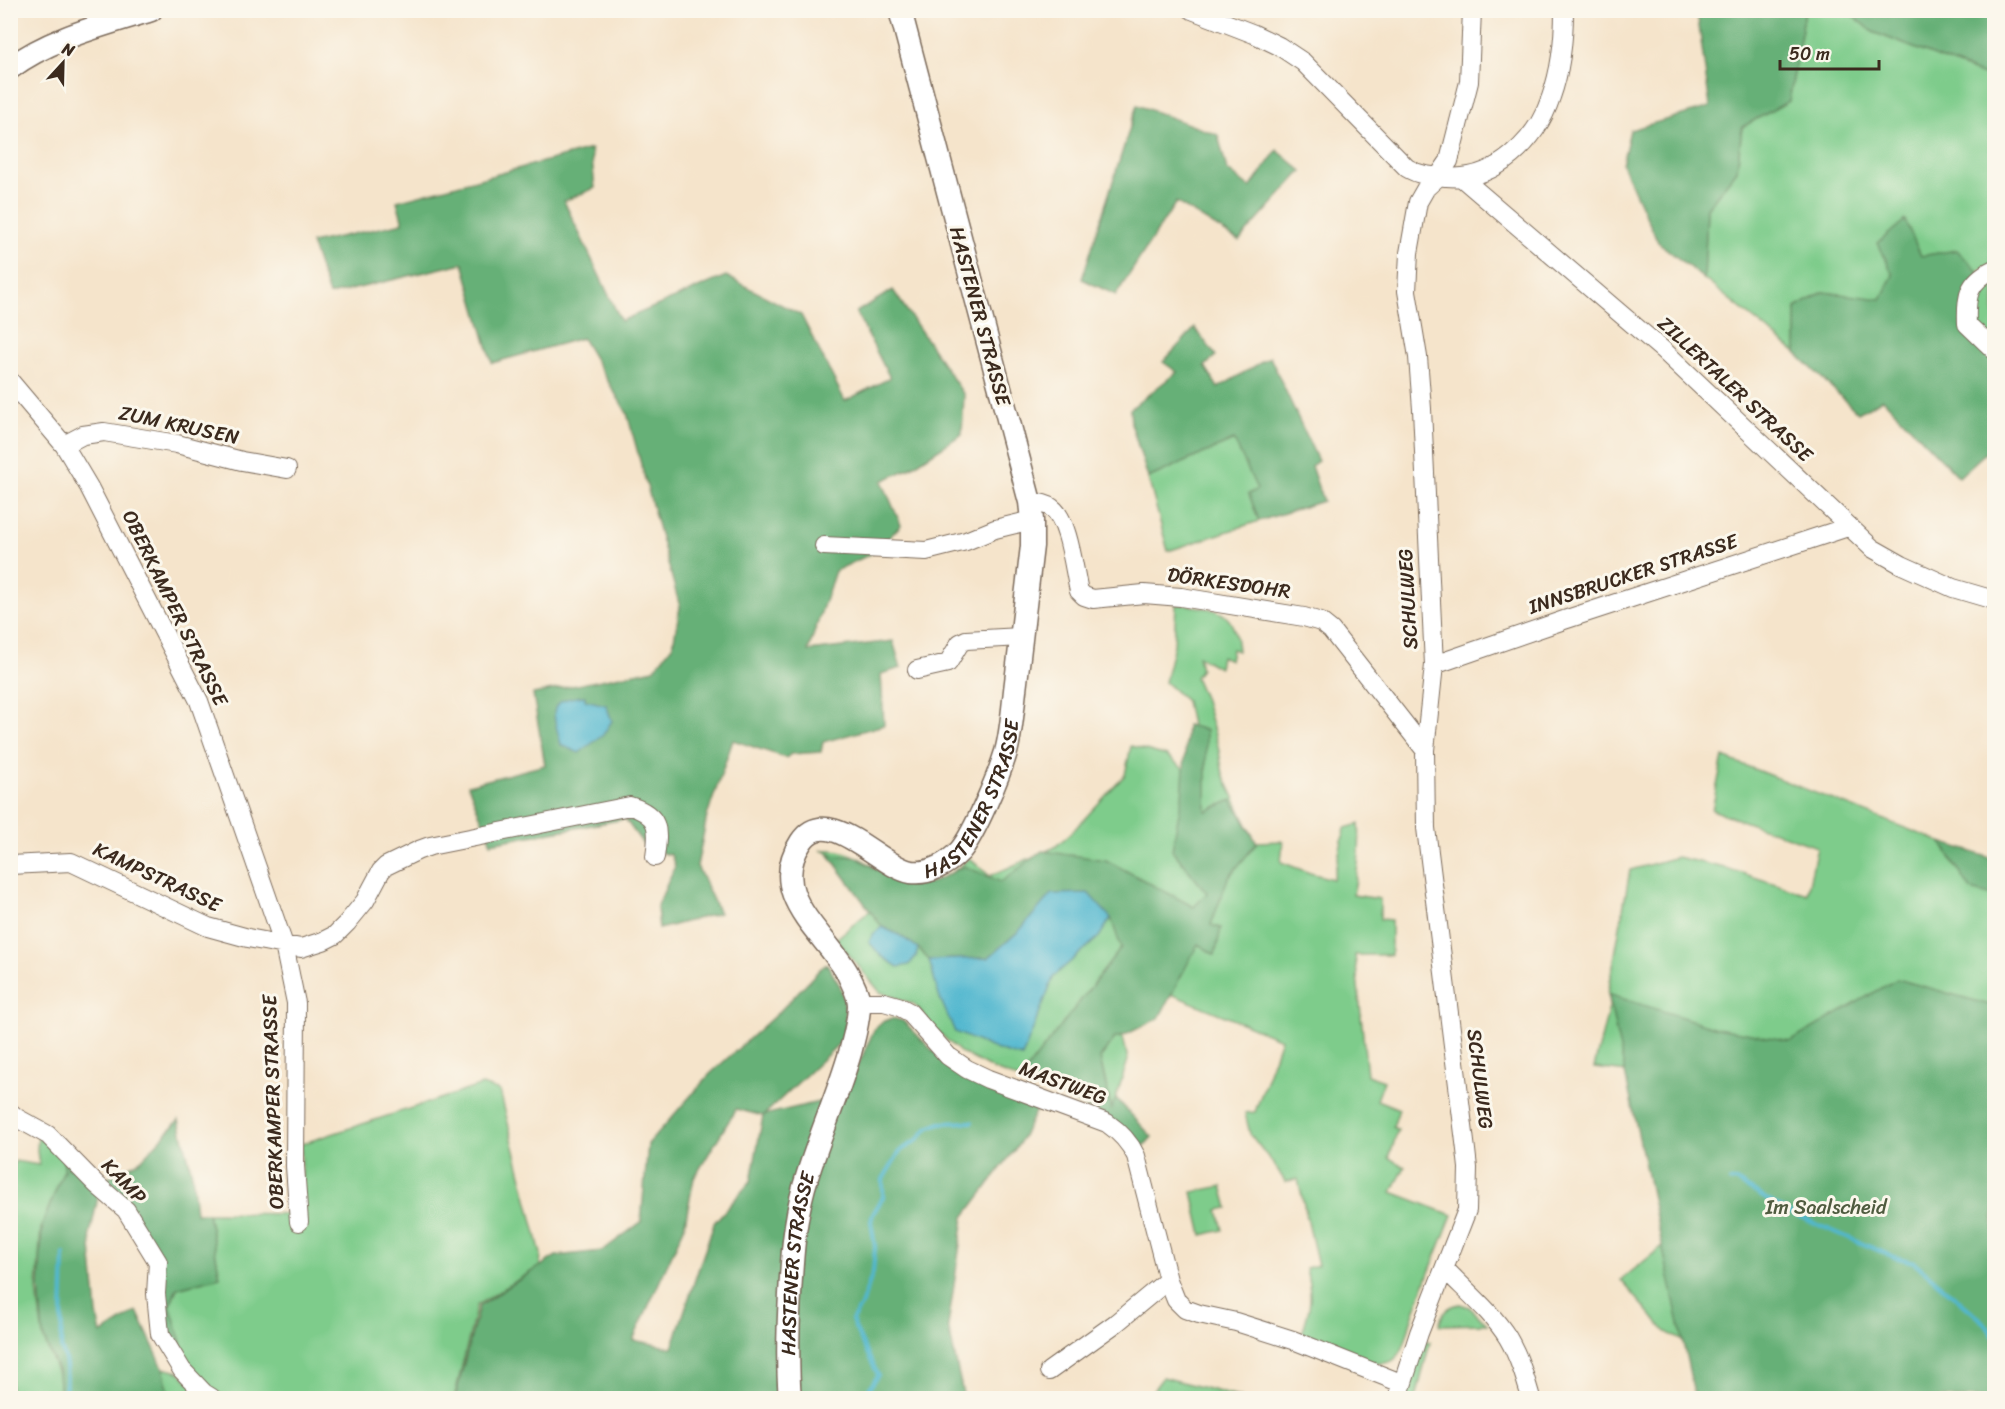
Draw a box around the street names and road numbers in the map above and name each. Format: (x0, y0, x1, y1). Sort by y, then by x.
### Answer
street label: HASTENER STRASSE (939, 222, 1021, 411)
street label: ZILLERTALER STRASSE (1649, 307, 1822, 472)
street label: ZUM KRUSEN (115, 395, 243, 455)
street label: OBERKAMPER STRASSE (112, 504, 239, 714)
street label: INNSBRUCKER STRASSE (1523, 523, 1744, 625)
street label: SCHULWEG (1388, 548, 1428, 650)
street label: DÖRKESDOHR (1165, 557, 1293, 609)
street label: HASTENER STRASSE (919, 715, 1030, 889)
street label: KAMPSTRASSE (87, 832, 229, 923)
street label: OBERKAMPER STRASSE (252, 992, 294, 1210)
street label: SCHULWEG (1456, 1027, 1504, 1131)
street label: MASTWEG (1014, 1051, 1112, 1115)
street label: KAMP (93, 1149, 156, 1213)
street label: HASTENER STRASSE (771, 1166, 826, 1355)

